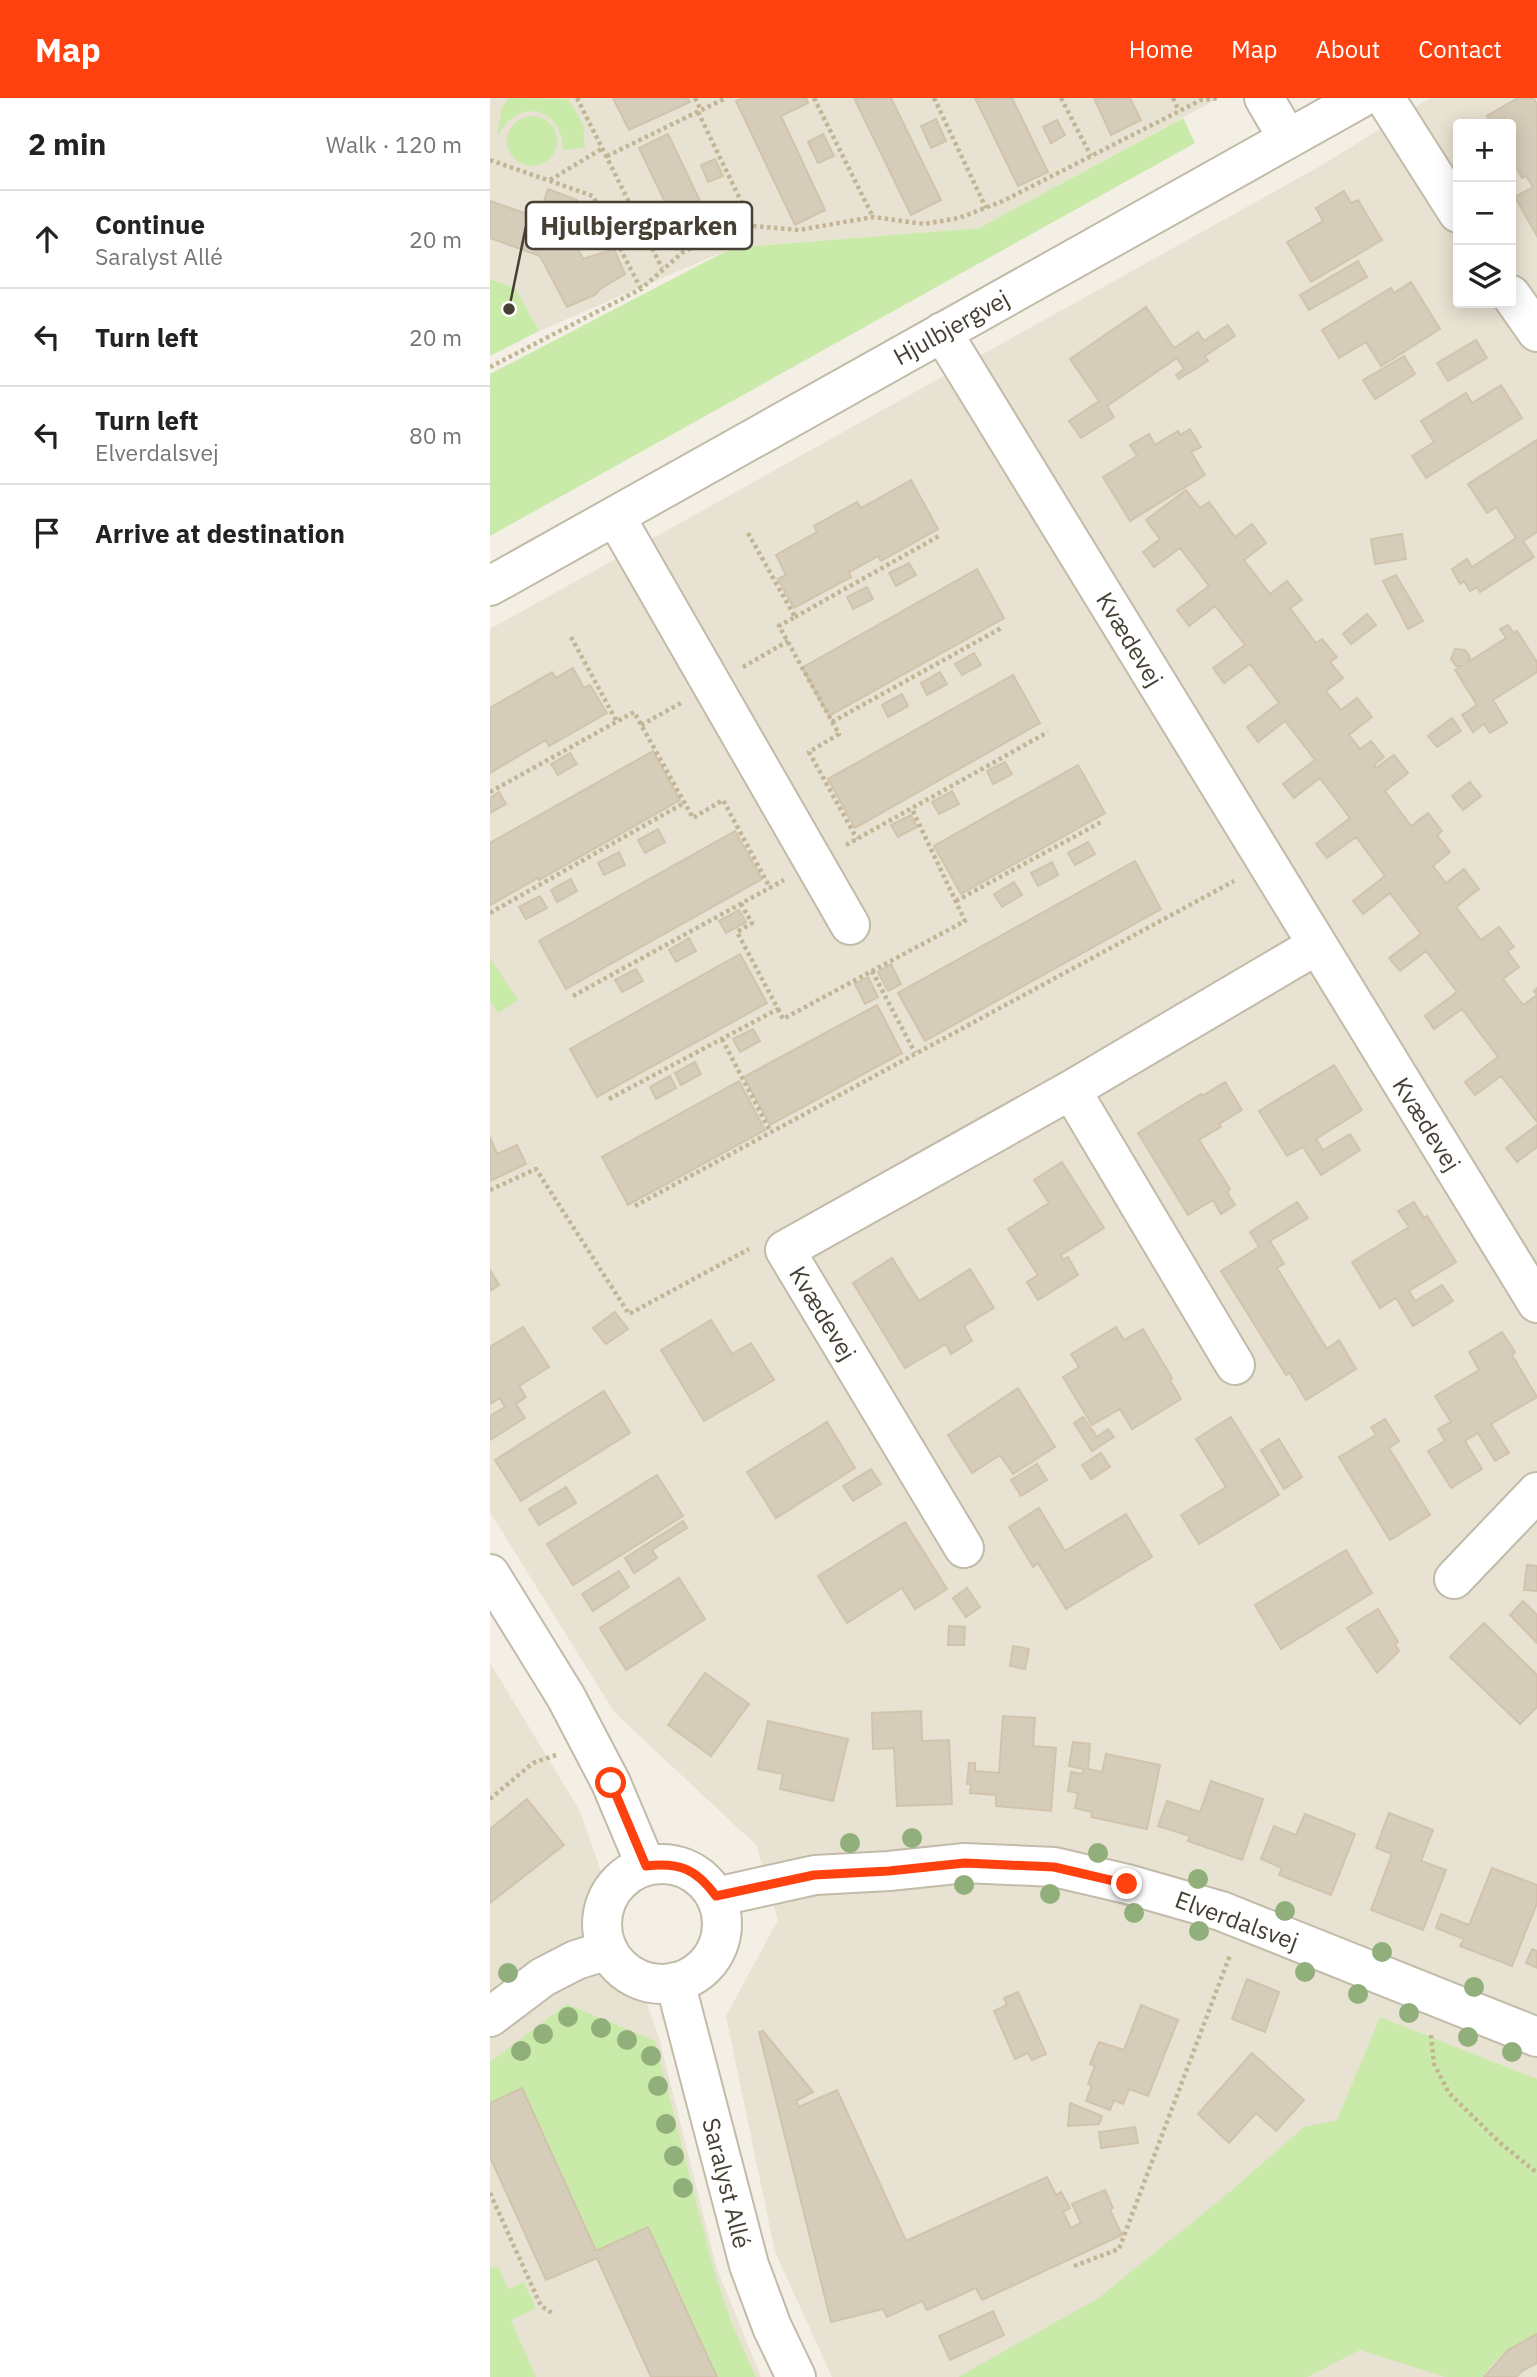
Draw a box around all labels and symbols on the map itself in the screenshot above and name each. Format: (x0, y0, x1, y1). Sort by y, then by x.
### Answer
callout: Hjulbjergparken (526, 202, 752, 249)
text: Hjulbjergparken (540, 208, 738, 242)
street label: Hjulbjergvej (887, 282, 1015, 372)
street label: Kvædevej (1089, 586, 1171, 692)
street label: Kvædevej (1386, 1071, 1468, 1177)
street label: Kvædevej (782, 1260, 864, 1366)
route start (595, 1767, 626, 1798)
route end (1111, 1868, 1142, 1899)
street label: Elverdalsvej (1171, 1883, 1303, 1957)
street label: Saralyst Allé (695, 2114, 759, 2252)

